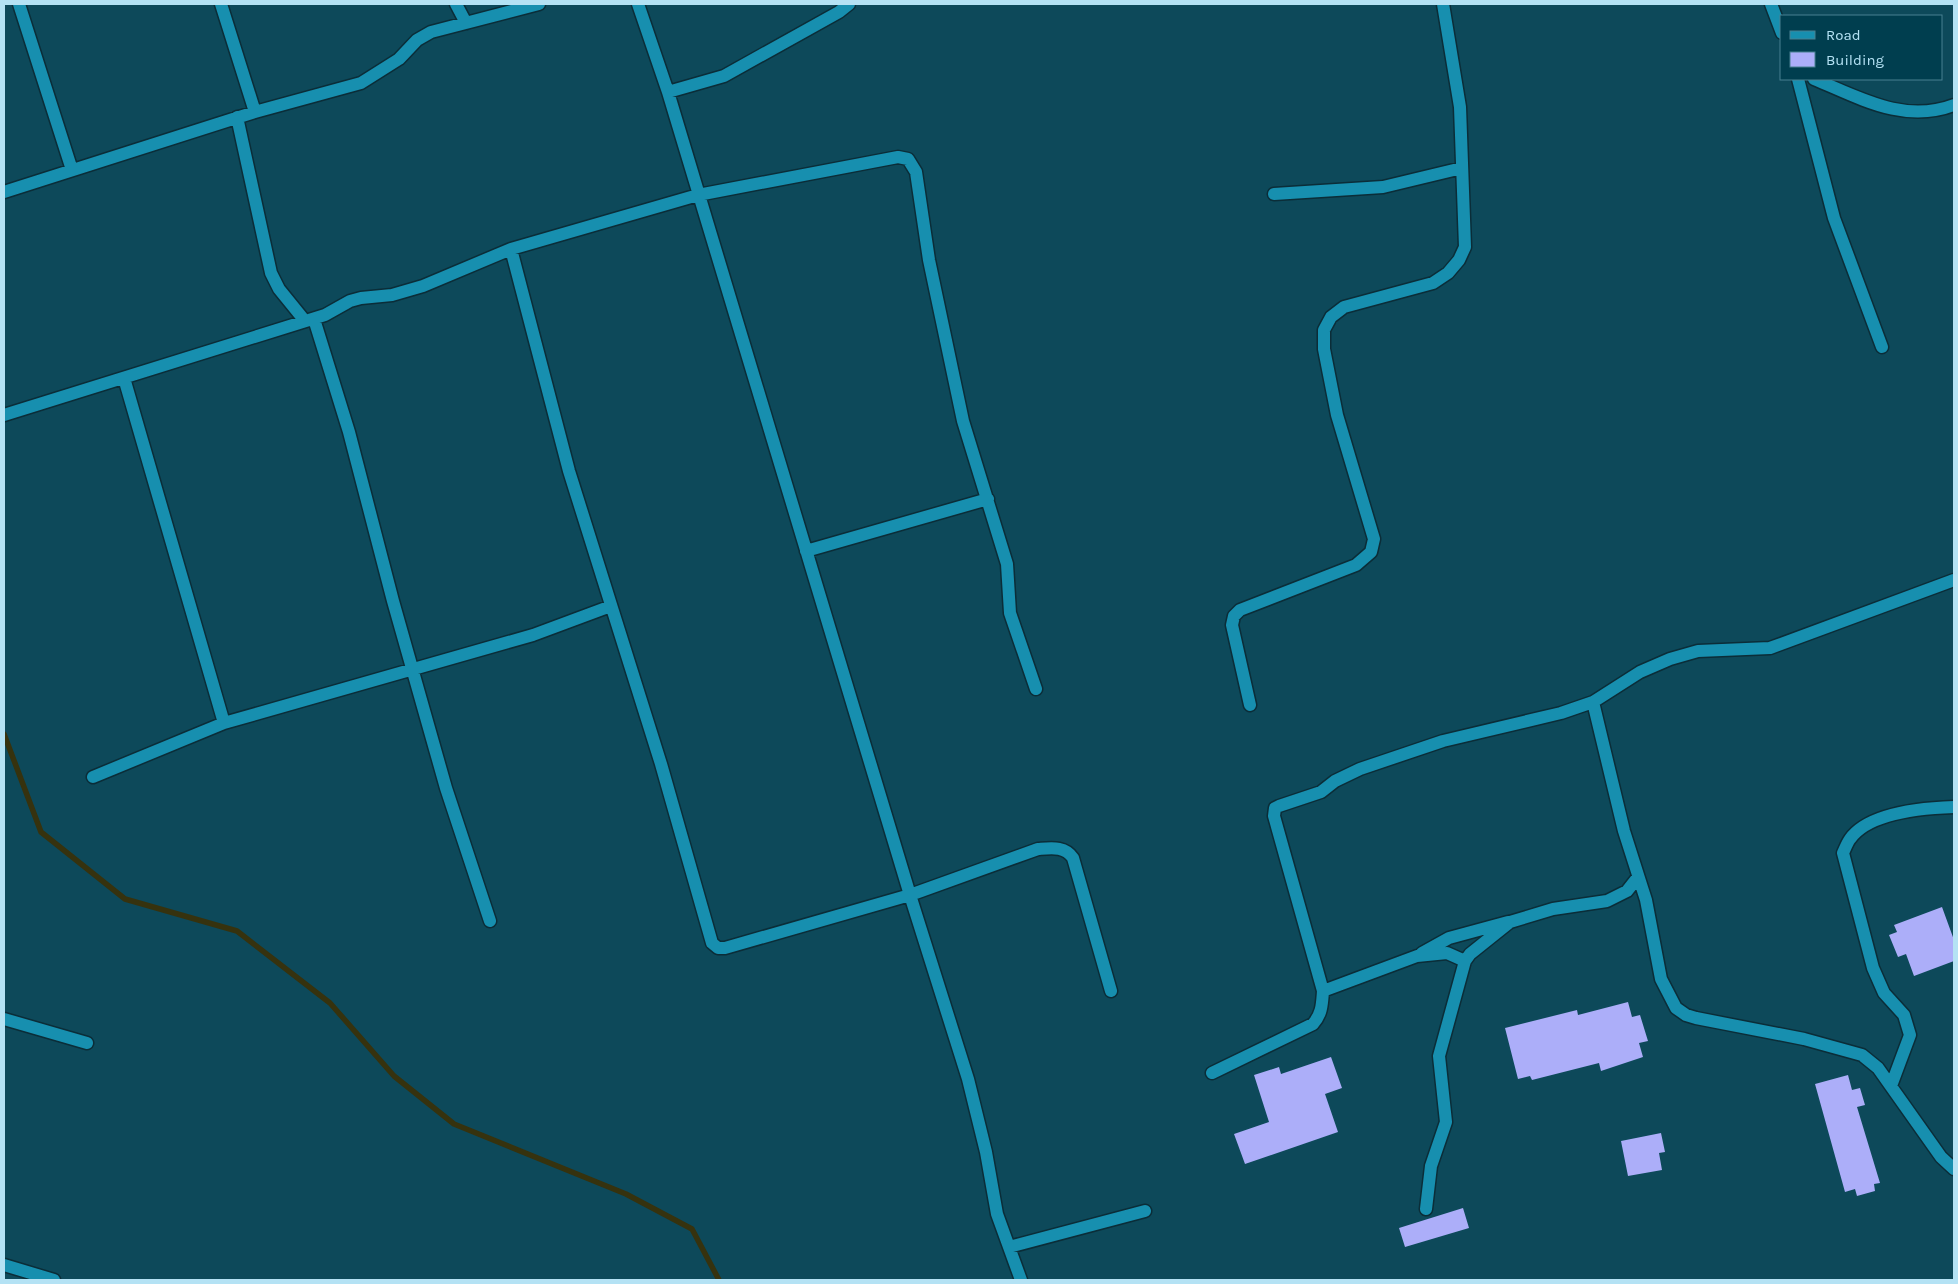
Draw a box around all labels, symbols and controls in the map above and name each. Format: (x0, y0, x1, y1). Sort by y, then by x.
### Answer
legend (1780, 15, 1943, 80)
text: Road (1826, 26, 1861, 44)
text: Building (1826, 51, 1884, 69)

